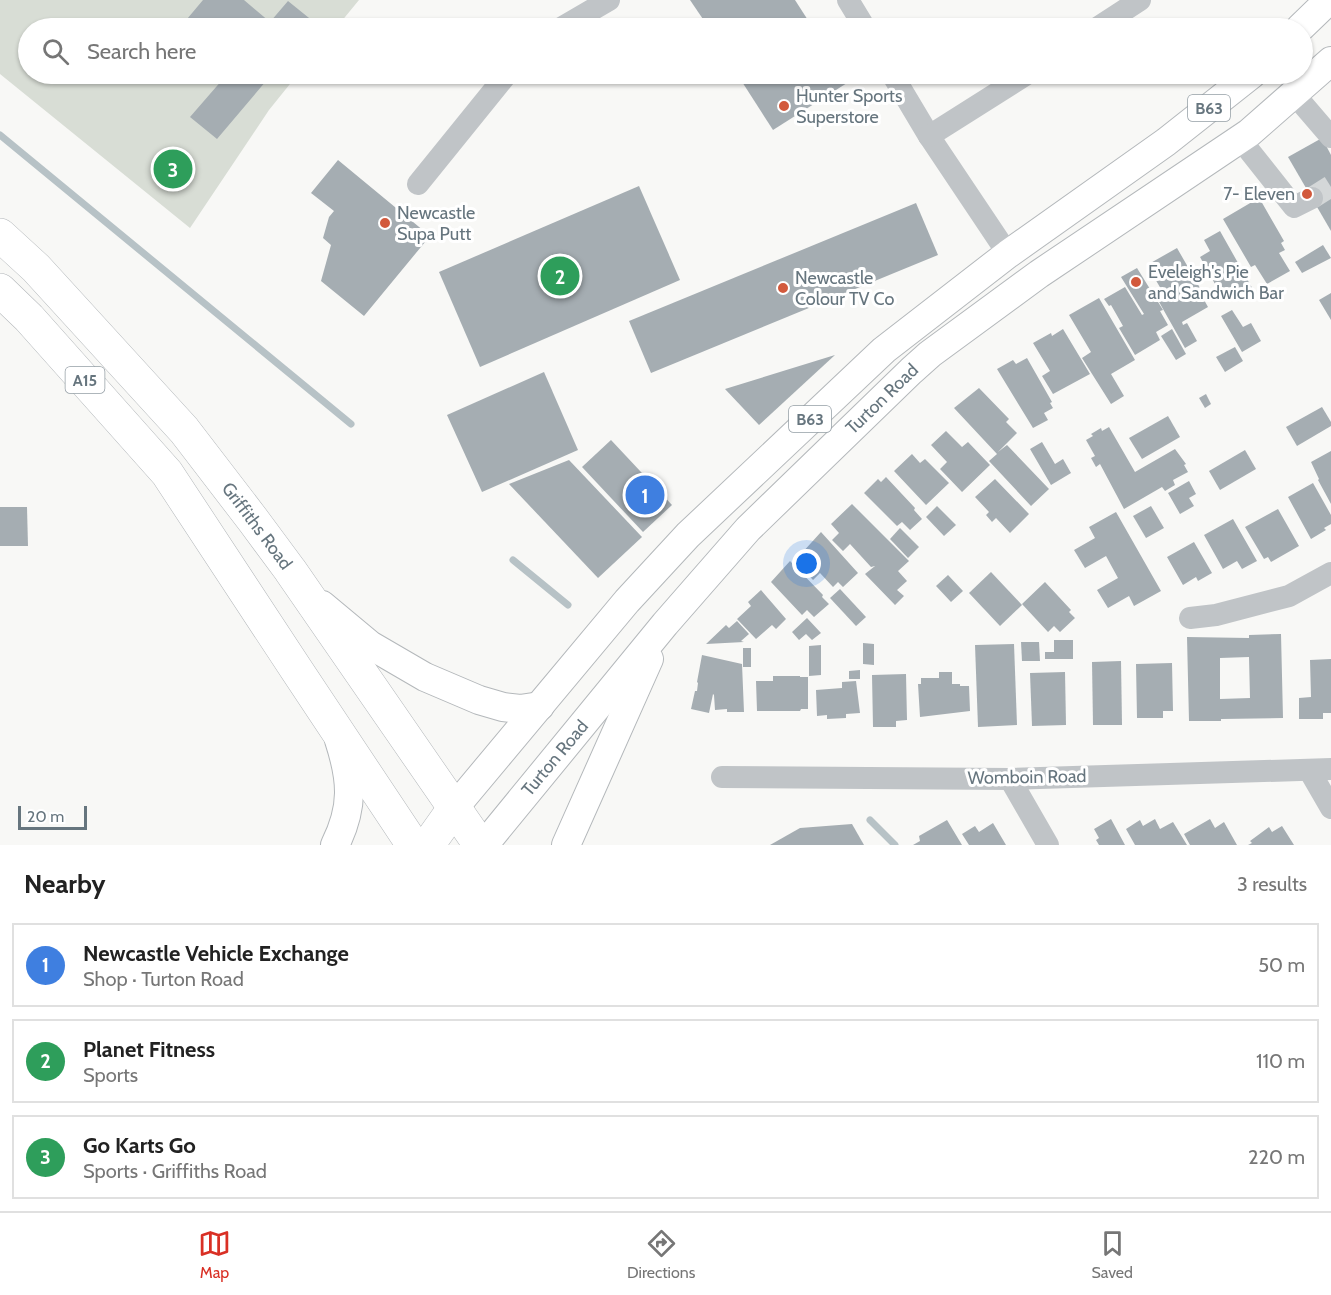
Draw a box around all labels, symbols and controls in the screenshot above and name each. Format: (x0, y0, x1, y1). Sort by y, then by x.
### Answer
search box (18, 18, 1313, 84)
icon: search (39, 35, 72, 68)
text: Search here (87, 38, 196, 65)
place label: Hunter Sports Superstore (796, 85, 902, 128)
road number: B63 (1188, 95, 1230, 121)
marker: Hunter Sports Superstore (777, 99, 791, 113)
pin: 3 (154, 146, 192, 192)
place label: 7- Eleven (1223, 183, 1295, 205)
marker: 7- Eleven (1300, 187, 1314, 201)
place label: Newcastle Supa Putt (397, 202, 475, 245)
marker: Newcastle Supa Putt (378, 216, 392, 230)
pin: 2 (540, 254, 580, 298)
place label: Eveleigh's Pie and Sandwich Bar (1148, 261, 1284, 304)
place label: Newcastle Colour TV Co (795, 267, 894, 310)
marker: Eveleigh's Pie and Sandwich Bar (1129, 275, 1143, 289)
marker: Newcastle Colour TV Co (776, 281, 790, 295)
street label: Turton Road (841, 359, 923, 439)
road number: A15 (66, 367, 104, 393)
road number: B63 (789, 406, 831, 432)
pin: 1 (626, 472, 664, 518)
street label: Griffiths Road (217, 478, 297, 574)
your location (792, 549, 821, 578)
street label: Turton Road (517, 716, 593, 800)
street label: Womboin Road (967, 765, 1087, 789)
scale bar (18, 803, 87, 830)
text: 20 m (27, 807, 64, 826)
text: Nearby (24, 868, 105, 900)
text: 3 results (1237, 872, 1307, 896)
text: Newcastle Vehicle Exchange (83, 940, 349, 967)
text: 1 (42, 953, 49, 977)
text: 50 m (1258, 953, 1305, 977)
text: Shop · Turton Road (83, 967, 244, 991)
text: Planet Fitness (83, 1036, 215, 1063)
text: 2 (40, 1049, 51, 1073)
text: 110 m (1256, 1049, 1305, 1073)
text: Sports (83, 1063, 138, 1087)
text: Go Karts Go (83, 1132, 196, 1159)
text: 3 (40, 1145, 51, 1169)
text: 220 m (1248, 1145, 1305, 1169)
text: Sports · Griffiths Road (83, 1159, 267, 1183)
tab: Map (198, 1227, 231, 1282)
tab: Directions (627, 1227, 695, 1282)
tab: Saved (1091, 1227, 1133, 1282)

